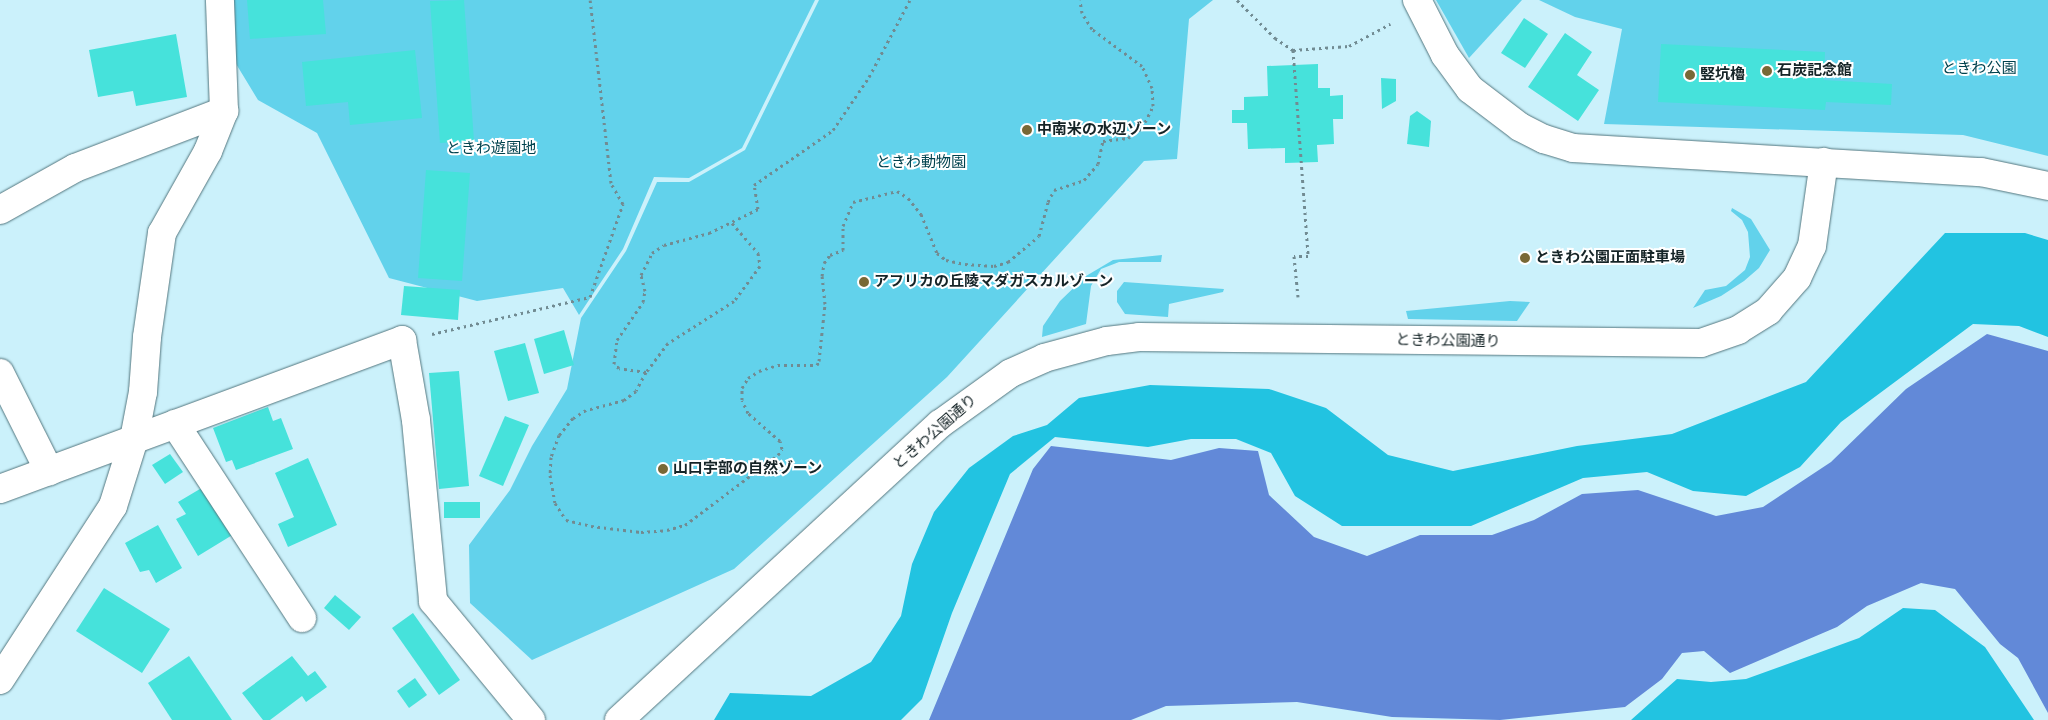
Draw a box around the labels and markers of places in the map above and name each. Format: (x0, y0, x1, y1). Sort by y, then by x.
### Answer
place label: 石炭記念館 (1777, 62, 1852, 80)
marker: 石炭記念館 (1761, 65, 1773, 77)
place label: 竪坑櫓 (1700, 66, 1745, 84)
marker: 竪坑櫓 (1684, 69, 1696, 81)
place label: 中南米の水辺ゾーン (1037, 121, 1172, 139)
marker: 中南米の水辺ゾーン (1021, 124, 1033, 136)
place label: ときわ公園正面駐車場 (1535, 249, 1685, 267)
marker: ときわ公園正面駐車場 (1519, 252, 1531, 264)
place label: アフリカの丘陵マダガスカルゾーン (874, 273, 1114, 291)
marker: アフリカの丘陵マダガスカルゾーン (858, 276, 870, 288)
place label: 山口宇部の自然ゾーン (673, 460, 823, 478)
marker: 山口宇部の自然ゾーン (657, 463, 669, 475)

